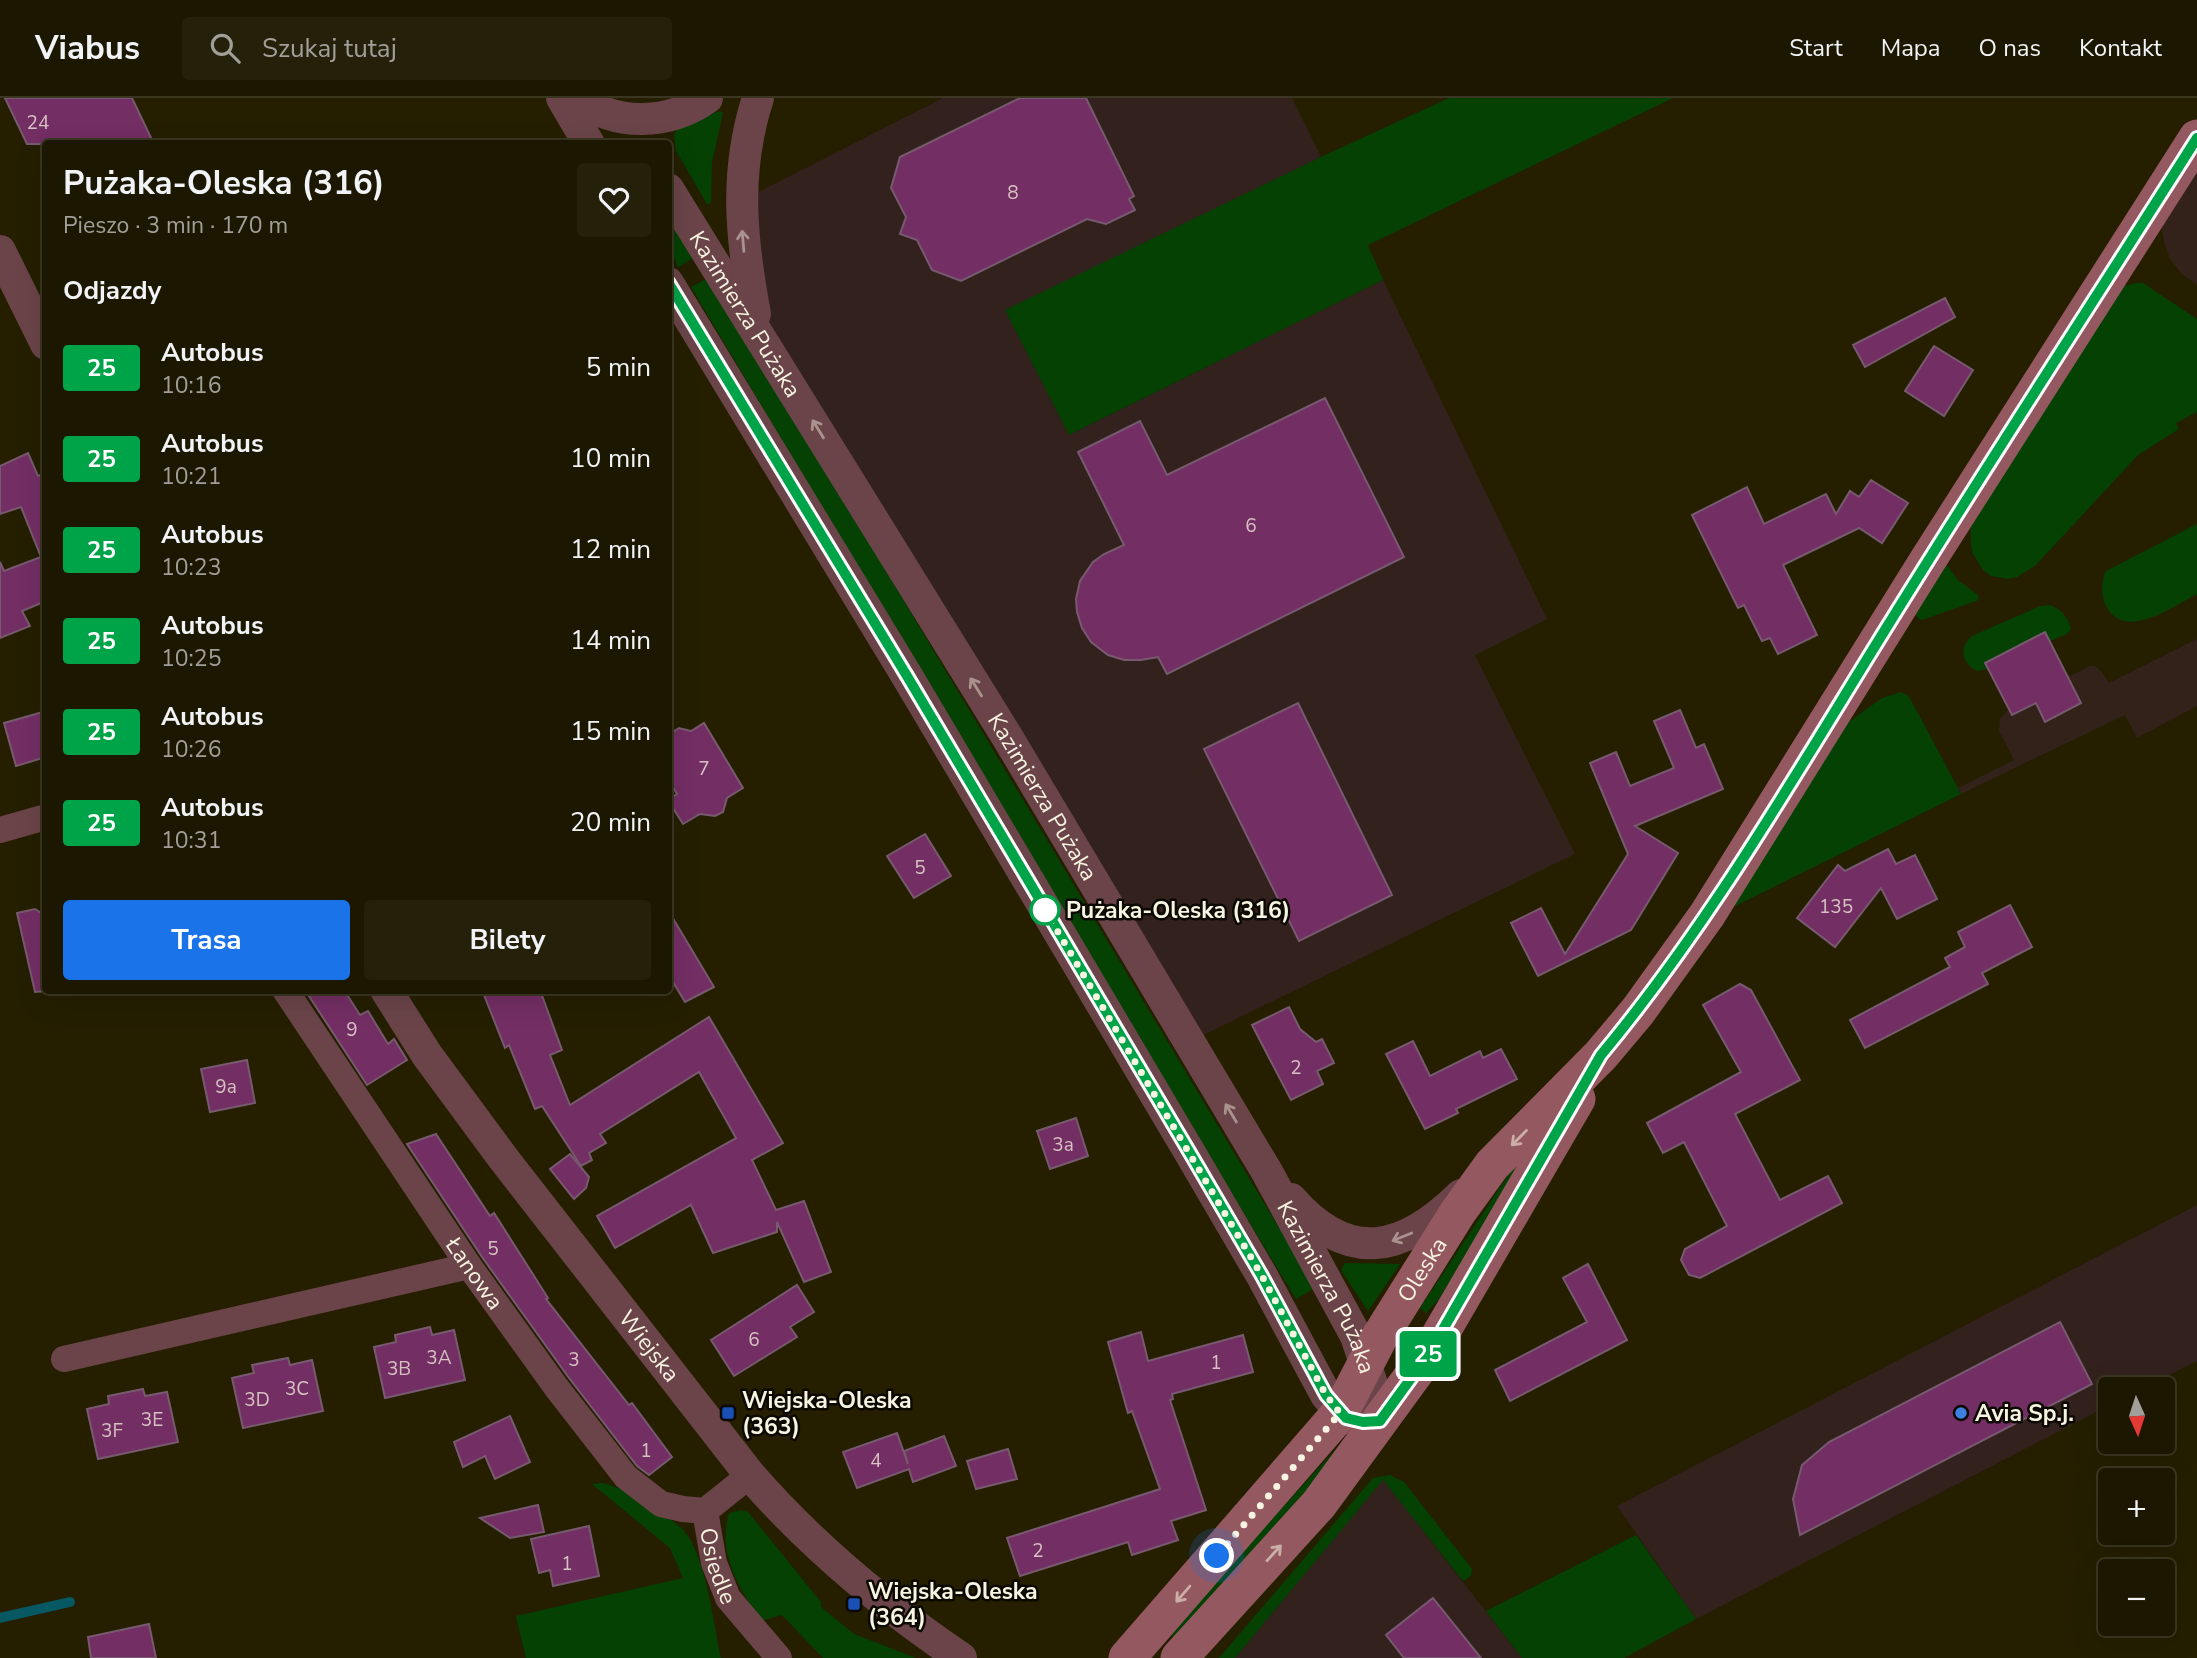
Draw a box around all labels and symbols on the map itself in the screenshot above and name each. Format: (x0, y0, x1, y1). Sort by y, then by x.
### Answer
house number: 24 (27, 110, 49, 136)
house number: 8 (1007, 180, 1019, 206)
street label: Kazimierza Pużaka (682, 225, 808, 403)
one-way arrow (736, 230, 749, 253)
one-way arrow (810, 420, 825, 439)
house number: 6 (1245, 513, 1257, 539)
one-way arrow (969, 678, 983, 698)
street label: Kazimierza Pużaka (980, 707, 1105, 887)
house number: 7 (698, 756, 710, 782)
house number: 5 (914, 855, 926, 881)
house number: 135 (1819, 894, 1853, 920)
marker: Pużaka-Oleska (316) (1030, 895, 1060, 925)
place label: Pużaka-Oleska (316) (1066, 895, 1290, 926)
house number: 9 (346, 1017, 358, 1043)
house number: 2 (1290, 1055, 1302, 1081)
house number: 9a (215, 1074, 237, 1100)
one-way arrow (1224, 1104, 1238, 1124)
one-way arrow (1510, 1130, 1527, 1147)
house number: 3a (1052, 1132, 1074, 1158)
street label: Kazimierza Pużaka (1269, 1195, 1382, 1378)
street label: Łanowa (438, 1231, 510, 1316)
street label: Oleska (1390, 1231, 1454, 1308)
one-way arrow (1391, 1231, 1413, 1244)
house number: 5 (487, 1236, 499, 1262)
street label: Wiejska (611, 1304, 687, 1388)
house number: 6 (748, 1327, 760, 1353)
line badge: 25 (1396, 1331, 1460, 1377)
house number: 3A (426, 1345, 452, 1371)
house number: 3 (568, 1347, 580, 1373)
house number: 1 (1210, 1350, 1222, 1376)
house number: 3B (387, 1356, 411, 1382)
house number: 3C (285, 1376, 309, 1402)
north arrow (2098, 1377, 2175, 1454)
place label: Wiejska-Oleska (363) (742, 1385, 912, 1442)
house number: 3D (244, 1387, 270, 1413)
place label: Avia Sp.j. (1975, 1398, 2074, 1429)
marker: Wiejska-Oleska (363) (720, 1405, 736, 1421)
marker: Avia Sp.j. (1953, 1405, 1969, 1421)
house number: 3E (141, 1407, 163, 1433)
house number: 3F (101, 1418, 123, 1444)
house number: 1 (640, 1438, 652, 1464)
house number: 4 (870, 1448, 882, 1474)
street label: Osiedle (692, 1525, 744, 1609)
house number: 2 (1032, 1538, 1044, 1564)
your location (1199, 1538, 1234, 1573)
one-way arrow (1266, 1544, 1282, 1562)
house number: 1 (561, 1551, 573, 1577)
place label: Wiejska-Oleska (364) (868, 1576, 1038, 1633)
one-way arrow (1175, 1585, 1192, 1602)
marker: Wiejska-Oleska (364) (846, 1596, 862, 1612)

